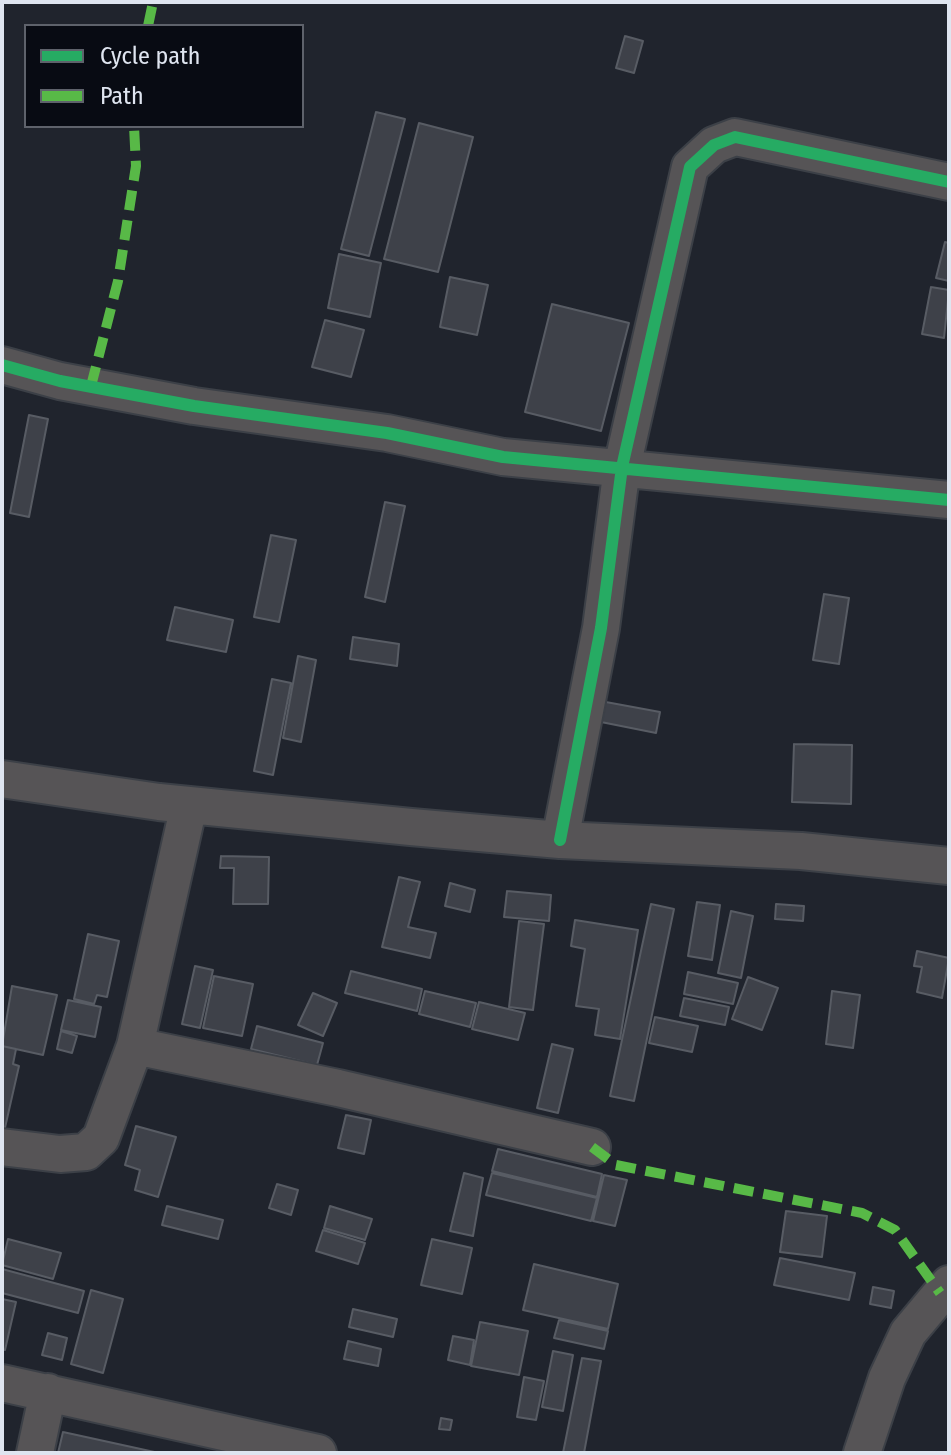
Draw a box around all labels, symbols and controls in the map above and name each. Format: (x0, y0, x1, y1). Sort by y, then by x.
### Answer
legend (24, 24, 304, 128)
text: Cycle path (100, 42, 200, 70)
text: Path (100, 82, 144, 110)

